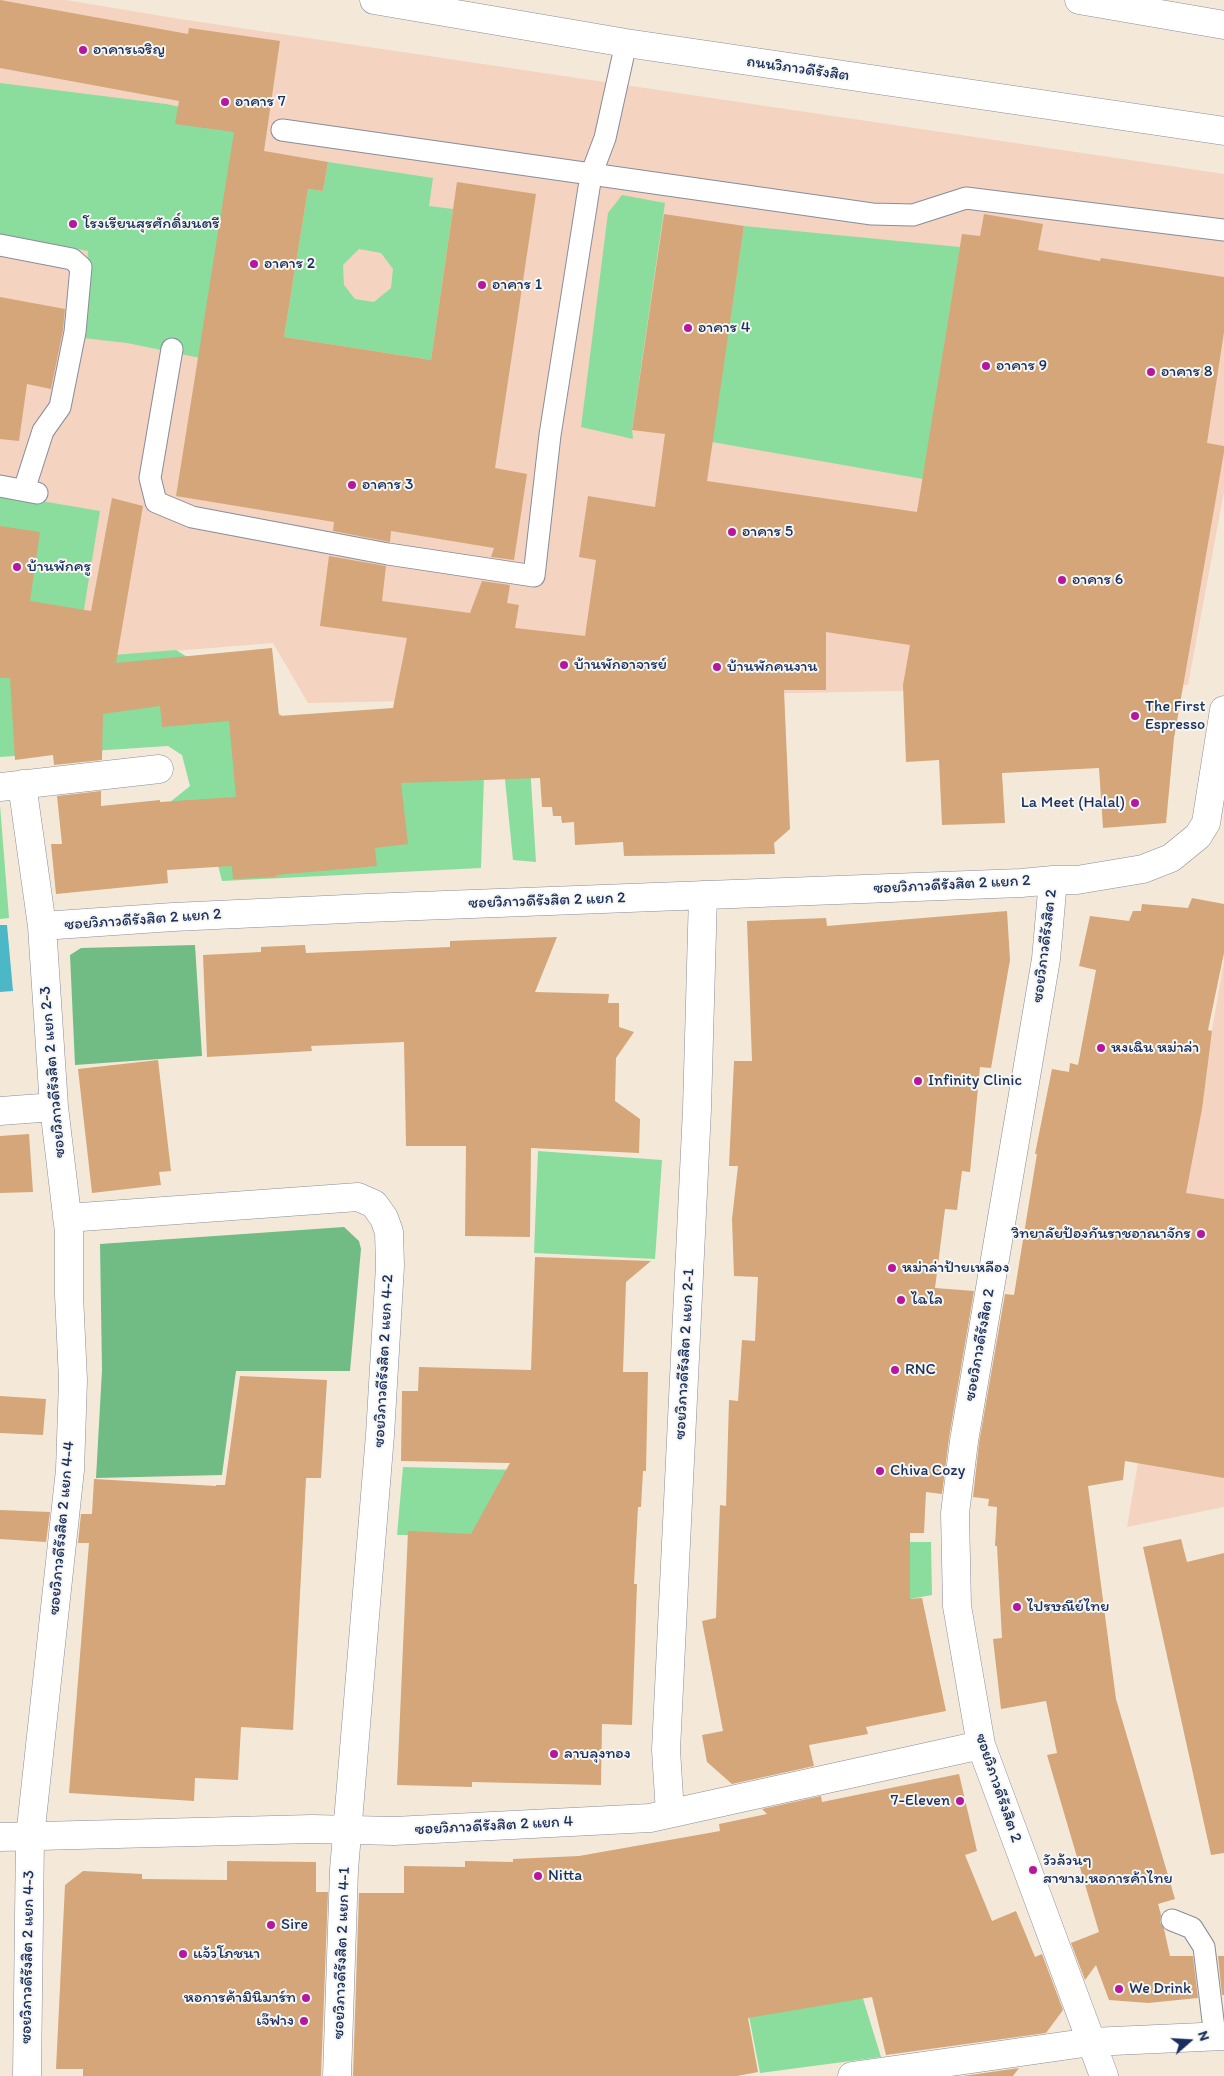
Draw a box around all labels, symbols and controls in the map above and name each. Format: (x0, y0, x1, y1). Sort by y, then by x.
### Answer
place label: อาคารเจริญ (93, 40, 165, 60)
marker: อาคารเจริญ (77, 44, 89, 56)
street label: ถนนวิภาวดีรังสิต (745, 52, 851, 86)
place label: อาคาร 7 (235, 92, 286, 112)
marker: อาคาร 7 (219, 96, 231, 108)
place label: โรงเรียนสุรศักดิ์มนตรี (83, 214, 220, 234)
marker: โรงเรียนสุรศักดิ์มนตรี (67, 218, 79, 230)
place label: อาคาร 2 (264, 254, 315, 274)
marker: อาคาร 2 (248, 258, 260, 270)
place label: อาคาร 1 (492, 275, 542, 295)
marker: อาคาร 1 (476, 279, 488, 291)
place label: อาคาร 4 (698, 318, 750, 338)
marker: อาคาร 4 (682, 322, 694, 334)
place label: อาคาร 9 (996, 356, 1047, 376)
marker: อาคาร 9 (980, 360, 992, 372)
place label: อาคาร 8 (1161, 362, 1213, 382)
marker: อาคาร 8 (1145, 366, 1157, 378)
place label: อาคาร 3 (362, 475, 413, 495)
marker: อาคาร 3 (346, 479, 358, 491)
place label: อาคาร 5 (742, 522, 793, 542)
marker: อาคาร 5 (726, 526, 738, 538)
place label: บ้านพักครู (27, 557, 91, 577)
marker: บ้านพักครู (11, 561, 23, 573)
place label: อาคาร 6 (1072, 570, 1123, 590)
marker: อาคาร 6 (1056, 574, 1068, 586)
place label: บ้านพักอาจารย์ (574, 655, 667, 675)
place label: บ้านพักคนงาน (727, 657, 818, 677)
marker: บ้านพักอาจารย์ (558, 659, 570, 671)
marker: บ้านพักคนงาน (711, 661, 723, 673)
place label: The First Espresso (1145, 697, 1206, 735)
marker: The First Espresso (1129, 710, 1141, 722)
place label: La Meet (Halal) (1021, 793, 1125, 813)
marker: La Meet (Halal) (1129, 797, 1141, 809)
street label: ซอยวิภาวดีรังสิต 2 แยก 2 (873, 871, 1031, 899)
street label: ซอยวิภาวดีรังสิต 2 (1029, 888, 1061, 1004)
street label: ซอยวิภาวดีรังสิต 2 แยก 2 (468, 889, 626, 913)
street label: ซอยวิภาวดีรังสิต 2 แยก 2 (64, 905, 222, 935)
street label: ซอยวิภาวดีรังสิต 2 แยก 2-3 (36, 985, 70, 1159)
place label: หงเฉิน หม่าล่า (1111, 1038, 1199, 1058)
marker: หงเฉิน หม่าล่า (1095, 1042, 1107, 1054)
place label: Infinity Clinic (928, 1071, 1022, 1091)
marker: Infinity Clinic (912, 1075, 924, 1087)
place label: วิทยาลัยป้องกันราชอาณาจักร (1012, 1224, 1191, 1244)
marker: วิทยาลัยป้องกันราชอาณาจักร (1195, 1228, 1207, 1240)
place label: หม่าล่าป้ายเหลือง (902, 1258, 1010, 1278)
marker: หม่าล่าป้ายเหลือง (886, 1262, 898, 1274)
street label: ซอยวิภาวดีรังสิต 2 แยก 2-1 (671, 1268, 699, 1440)
street label: ซอยวิภาวดีรังสิต 2 แยก 4-2 (370, 1274, 398, 1448)
street label: ซอยวิภาวดีรังสิต 2 (961, 1287, 999, 1403)
place label: ไฉไล (911, 1290, 943, 1310)
marker: ไฉไล (895, 1294, 907, 1306)
place label: RNC (905, 1360, 936, 1380)
marker: RNC (889, 1364, 901, 1376)
street label: ซอยวิภาวดีรังสิต 2 แยก 4-4 (45, 1440, 79, 1616)
place label: Chiva Cozy (890, 1461, 965, 1481)
marker: Chiva Cozy (874, 1465, 886, 1477)
place label: ไปรษณีย์ไทย (1027, 1597, 1109, 1617)
marker: ไปรษณีย์ไทย (1011, 1601, 1023, 1613)
street label: ซอยวิภาวดีรังสิต 2 (970, 1731, 1026, 1845)
place label: ลาบลุงทอง (564, 1744, 631, 1764)
marker: ลาบลุงทอง (548, 1748, 560, 1760)
place label: 7-Eleven (891, 1791, 950, 1811)
marker: 7-Eleven (954, 1795, 966, 1807)
street label: ซอยวิภาวดีรังสิต 2 แยก 4 (414, 1812, 574, 1840)
place label: วัวล้วนๆ สาขาม.หอการค้าไทย (1043, 1851, 1172, 1889)
marker: วัวล้วนๆ สาขาม.หอการค้าไทย (1027, 1864, 1039, 1876)
place label: Nitta (548, 1866, 582, 1886)
street label: ซอยวิภาวดีรังสิต 2 แยก 4-1 (329, 1867, 355, 2039)
street label: ซอยวิภาวดีรังสิต 2 แยก 4-3 (17, 1870, 39, 2044)
marker: Nitta (532, 1870, 544, 1882)
place label: Sire (281, 1915, 308, 1935)
marker: Sire (265, 1919, 277, 1931)
place label: แจ้วโภชนา (193, 1944, 260, 1964)
marker: แจ้วโภชนา (177, 1948, 189, 1960)
place label: We Drink (1129, 1979, 1191, 1999)
marker: We Drink (1113, 1983, 1125, 1995)
place label: หอการค้ามินิมาร์ท (184, 1988, 296, 2008)
marker: หอการค้ามินิมาร์ท (300, 1992, 312, 2004)
place label: เจ๊ฟาง (256, 2011, 294, 2031)
marker: เจ๊ฟาง (298, 2015, 310, 2027)
north arrow (1164, 2016, 1214, 2066)
text: N (1194, 2029, 1213, 2043)

